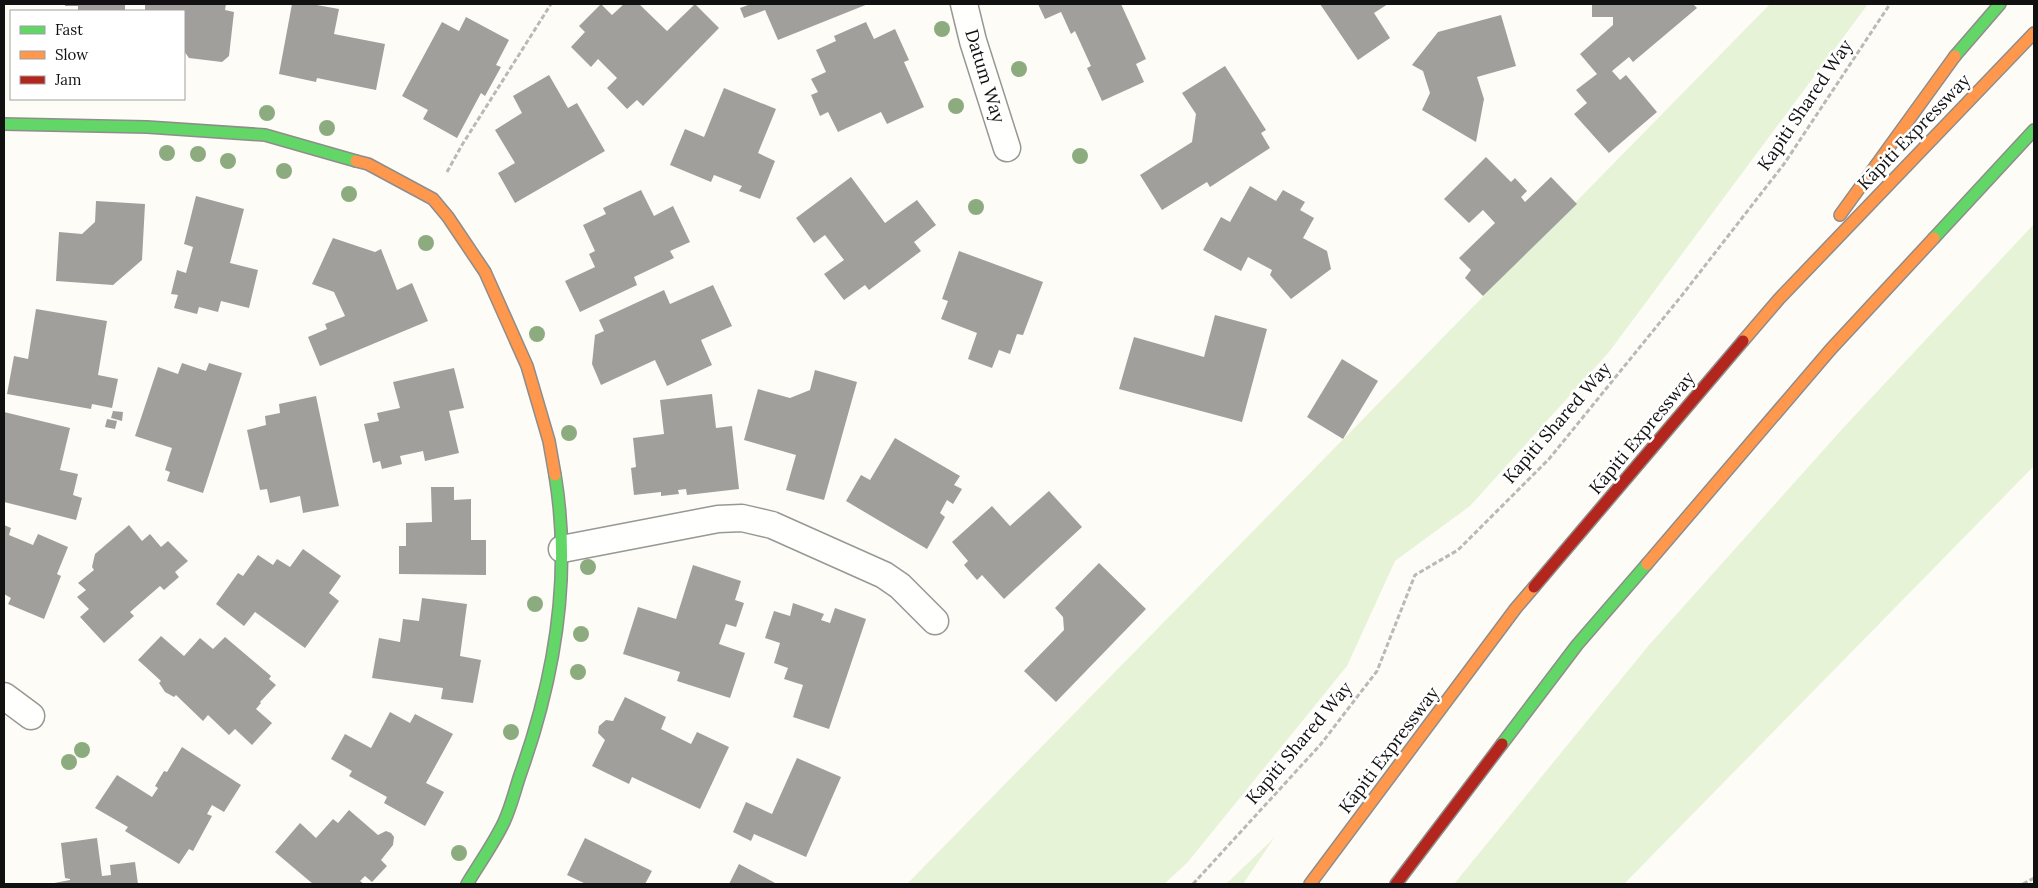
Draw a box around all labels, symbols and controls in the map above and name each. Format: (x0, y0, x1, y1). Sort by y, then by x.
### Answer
legend (10, 10, 185, 100)
text: Fast (55, 20, 83, 39)
street label: Datum Way (960, 26, 1011, 126)
street label: Kapiti Shared Way (1752, 34, 1857, 175)
text: Slow (55, 45, 88, 64)
street label: Kāpiti Expressway (1852, 68, 1975, 195)
text: Jam (54, 70, 82, 89)
street label: Kapiti Shared Way (1498, 357, 1616, 488)
street label: Kāpiti Expressway (1584, 366, 1700, 499)
street label: Kapiti Shared Way (1241, 676, 1357, 809)
street label: Kāpiti Expressway (1333, 681, 1444, 818)

